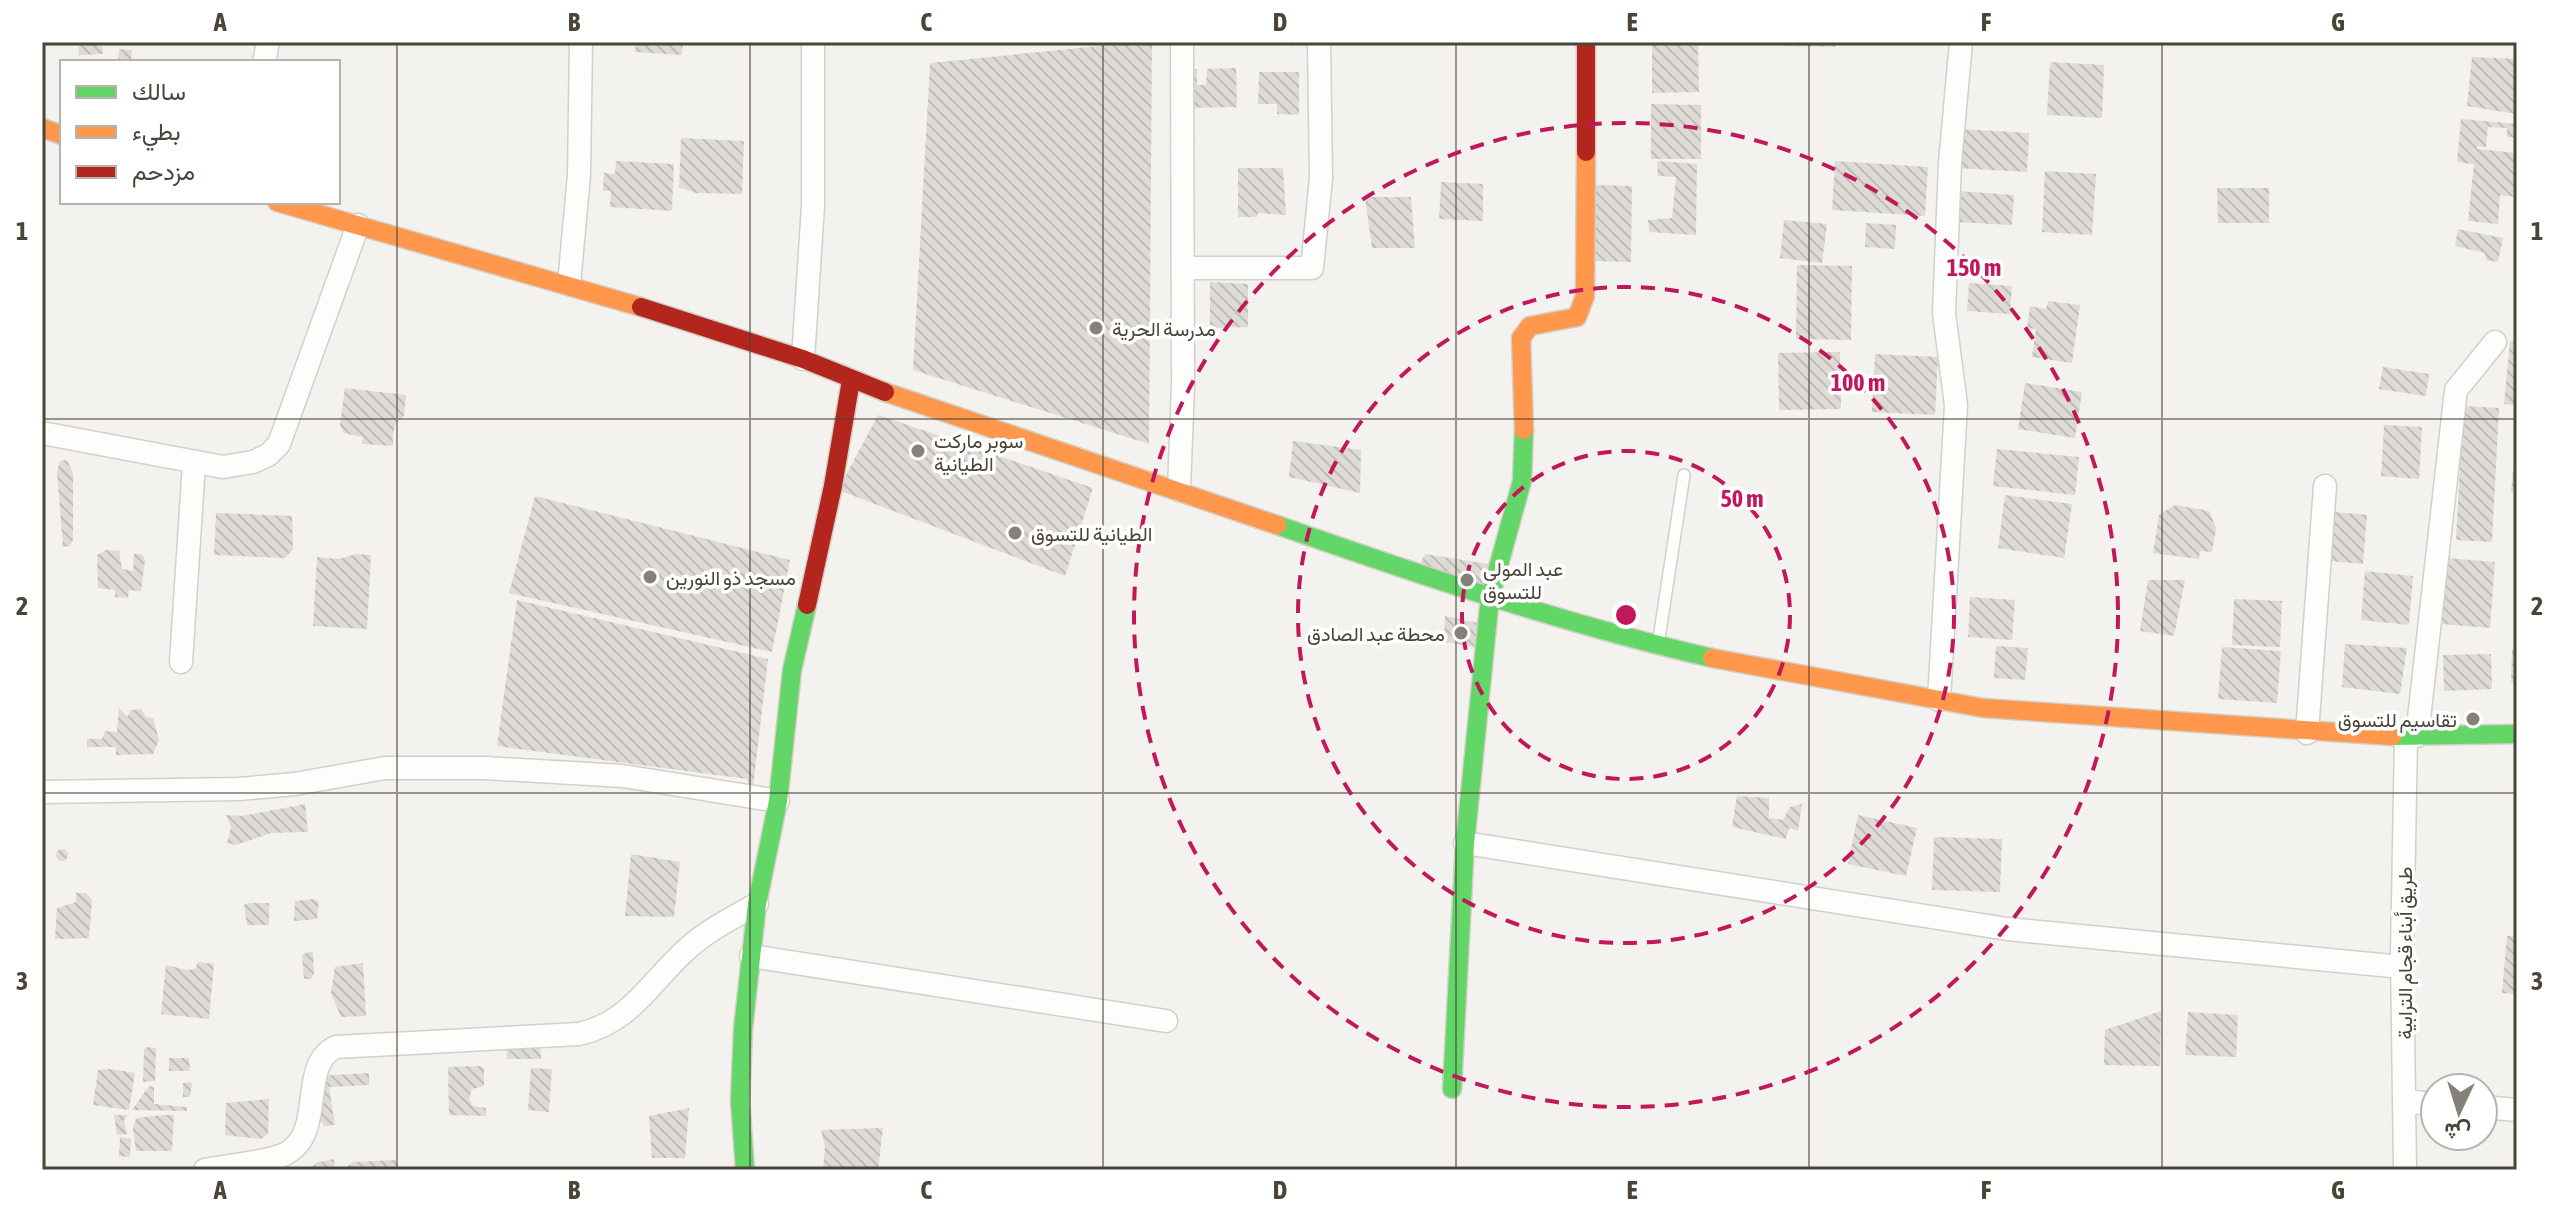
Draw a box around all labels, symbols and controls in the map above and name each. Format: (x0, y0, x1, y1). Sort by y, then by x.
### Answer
text: A (213, 7, 227, 37)
text: B (568, 7, 581, 37)
text: C (920, 7, 932, 37)
text: D (1273, 7, 1287, 37)
text: E (1626, 7, 1638, 37)
text: F (1981, 7, 1992, 37)
text: G (2331, 7, 2345, 37)
legend (60, 60, 340, 204)
text: سالك (132, 78, 186, 105)
text: بطيء (132, 118, 181, 151)
text: مزدحم (132, 158, 195, 188)
text: 1 (16, 216, 28, 246)
text: 1 (2531, 216, 2543, 246)
text: 150 m (1947, 254, 2001, 281)
place label: مدرسة الحرية (1112, 317, 1216, 342)
marker: مدرسة الحرية (1087, 319, 1105, 337)
text: 100 m (1831, 369, 1885, 396)
place label: سوبر ماركت الطيانية (934, 429, 1023, 476)
marker: سوبر ماركت الطيانية (909, 442, 927, 460)
text: 50 m (1720, 485, 1764, 512)
place label: الطيانية للتسوق (1031, 522, 1152, 547)
marker: الطيانية للتسوق (1006, 524, 1024, 542)
place label: عبد المولى للتسوق (1483, 557, 1563, 605)
place label: مسجد ذو النورين (666, 566, 796, 591)
marker: مسجد ذو النورين (641, 568, 659, 586)
marker: عبد المولى للتسوق (1458, 571, 1476, 589)
text: 2 (16, 591, 28, 621)
text: 2 (2531, 591, 2543, 621)
centre of rings (1612, 601, 1640, 629)
place label: محطة عبد الصادق (1307, 622, 1445, 646)
marker: محطة عبد الصادق (1452, 624, 1470, 642)
place label: تقاسيم للتسوق (2338, 708, 2457, 733)
marker: تقاسيم للتسوق (2464, 710, 2482, 728)
street label: طريق أبناء قجام الترابية (2393, 866, 2418, 1040)
text: 3 (16, 966, 28, 996)
text: 3 (2531, 966, 2543, 996)
north arrow (2419, 1072, 2499, 1152)
text: ش (2444, 1117, 2472, 1146)
text: A (213, 1175, 227, 1205)
text: B (568, 1175, 581, 1205)
text: C (920, 1175, 932, 1205)
text: D (1273, 1175, 1287, 1205)
text: E (1626, 1175, 1638, 1205)
text: F (1981, 1175, 1992, 1205)
text: G (2331, 1175, 2345, 1205)

